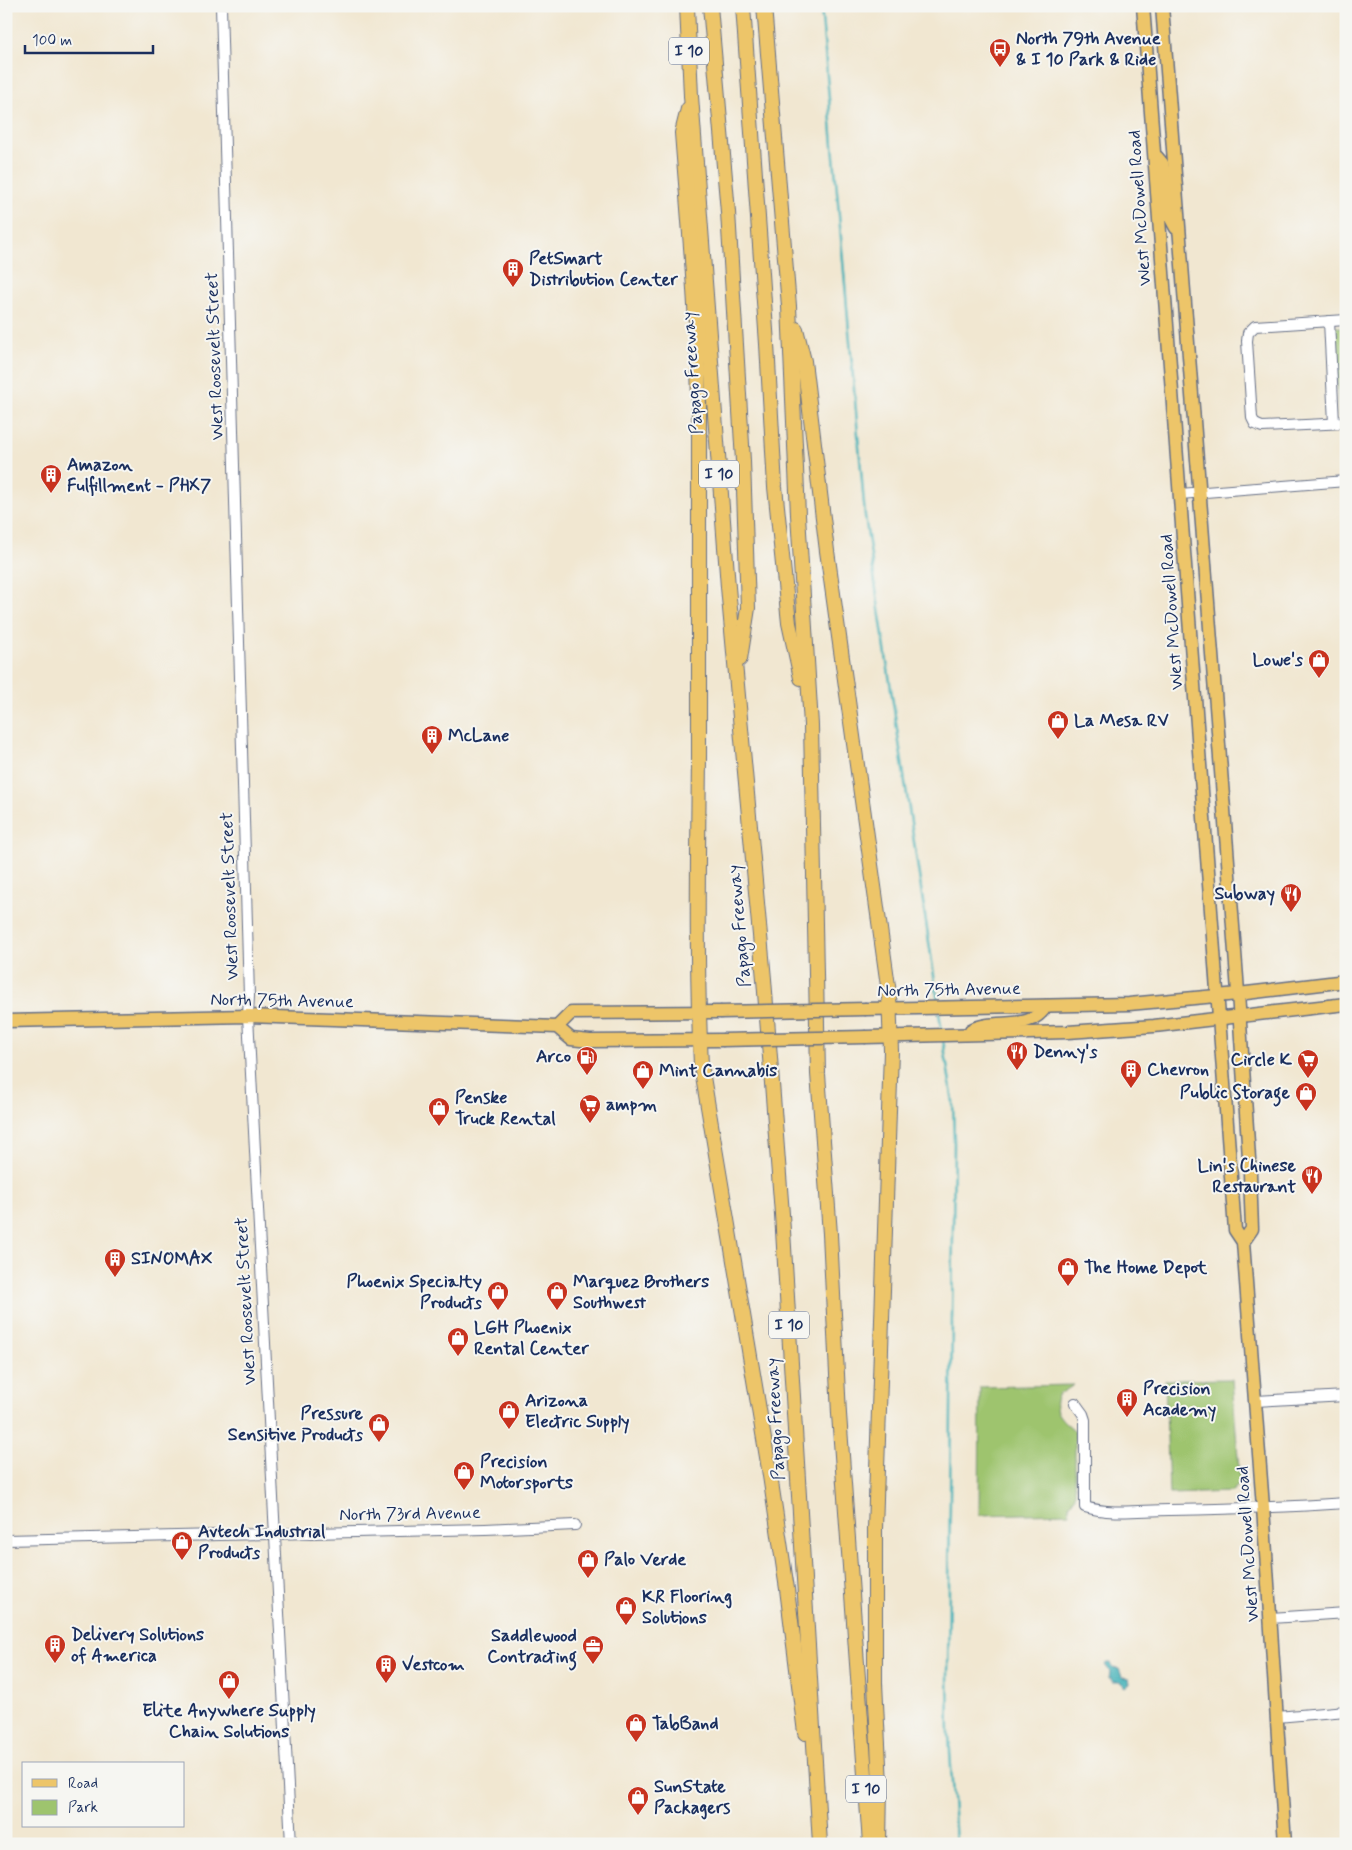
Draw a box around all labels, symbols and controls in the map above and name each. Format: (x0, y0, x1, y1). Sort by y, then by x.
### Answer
scale bar (25, 22, 152, 54)
place label: North 79th Avenue & I 10 Park & Ride (1016, 27, 1161, 72)
text: 100 m (32, 31, 72, 51)
road number: I 10 (669, 37, 709, 64)
bus stop icon: North 79th Avenue & I 10 Park & Ride (988, 37, 1012, 68)
street label: West McDowell Road (1123, 129, 1157, 287)
place label: PetSmart Distribution Center (529, 247, 678, 292)
building icon: PetSmart Distribution Center (501, 257, 525, 288)
street label: West Roosevelt Street (200, 272, 230, 440)
street label: Papago Freeway (677, 311, 710, 435)
place label: Amazon Fulfillment - PHX7 (67, 453, 211, 498)
road number: I 10 (699, 460, 739, 488)
building icon: Amazon Fulfillment - PHX7 (39, 463, 63, 494)
street label: West McDowell Road (1155, 533, 1189, 691)
place label: Lowe's (1253, 648, 1303, 672)
shop icon: Lowe's (1307, 648, 1331, 679)
shop icon: La Mesa RV (1046, 709, 1070, 740)
place label: La Mesa RV (1074, 709, 1169, 733)
building icon: McLane (420, 724, 444, 755)
place label: McLane (448, 724, 509, 748)
street label: West Roosevelt Street (215, 812, 245, 980)
street label: Papago Freeway (723, 864, 758, 988)
place label: Subway (1214, 882, 1275, 906)
restaurant icon: Subway (1279, 882, 1303, 913)
street label: North 75th Avenue (877, 977, 1021, 1003)
street label: North 75th Avenue (210, 988, 354, 1014)
restaurant icon: Denny's (1005, 1040, 1029, 1071)
place label: Denny's (1033, 1040, 1098, 1064)
place label: Arco (536, 1045, 571, 1069)
fuel station icon: Arco (575, 1045, 599, 1076)
place label: Circle K (1230, 1048, 1293, 1072)
supermarket icon: Circle K (1296, 1048, 1320, 1079)
building icon: Chevron (1119, 1058, 1143, 1089)
place label: Chevron (1147, 1058, 1209, 1082)
shop icon: Mint Cannabis (631, 1059, 655, 1090)
place label: Mint Cannabis (659, 1059, 777, 1083)
place label: Public Storage (1180, 1081, 1291, 1107)
shop icon: Public Storage (1294, 1081, 1318, 1112)
place label: Penske Truck Rental (455, 1086, 556, 1131)
supermarket icon: ampm (578, 1093, 602, 1124)
place label: ampm (606, 1093, 657, 1117)
shop icon: Penske Truck Rental (427, 1096, 451, 1127)
place label: Lin's Chinese Restaurant (1198, 1154, 1297, 1199)
restaurant icon: Lin's Chinese Restaurant (1300, 1164, 1324, 1195)
street label: West Roosevelt Street (230, 1216, 262, 1386)
building icon: SINOMAX (103, 1247, 127, 1278)
place label: SINOMAX (131, 1247, 213, 1271)
shop icon: The Home Depot (1056, 1256, 1080, 1287)
place label: The Home Depot (1084, 1256, 1208, 1280)
place label: Phoenix Specialty Products (346, 1270, 482, 1315)
place label: Marquez Brothers Southwest (573, 1270, 709, 1315)
shop icon: Phoenix Specialty Products (486, 1280, 510, 1311)
shop icon: Marquez Brothers Southwest (545, 1280, 569, 1311)
road number: I 10 (769, 1312, 809, 1338)
place label: LGH Phoenix Rental Center (474, 1316, 589, 1361)
shop icon: LGH Phoenix Rental Center (446, 1326, 470, 1357)
street label: Papago Freeway (761, 1357, 792, 1481)
place label: Precision Academy (1143, 1377, 1216, 1422)
building icon: Precision Academy (1115, 1387, 1139, 1418)
place label: Arizona Electric Supply (525, 1389, 630, 1434)
shop icon: Arizona Electric Supply (497, 1399, 521, 1430)
place label: Pressure Sensitive Products (228, 1402, 364, 1447)
shop icon: Pressure Sensitive Products (367, 1412, 391, 1443)
place label: Precision Motorsports (480, 1450, 573, 1495)
shop icon: Precision Motorsports (452, 1460, 476, 1491)
street label: West McDowell Road (1231, 1465, 1265, 1623)
street label: North 73rd Avenue (339, 1501, 481, 1527)
place label: Avtech Industrial Products (198, 1520, 326, 1565)
shop icon: Avtech Industrial Products (170, 1530, 194, 1561)
shop icon: Palo Verde (576, 1548, 600, 1579)
place label: Palo Verde (604, 1548, 686, 1572)
place label: KR Flooring Solutions (642, 1585, 732, 1630)
shop icon: KR Flooring Solutions (614, 1595, 638, 1626)
place label: Delivery Solutions of America (71, 1623, 204, 1668)
place label: Saddlewood Contracting (487, 1624, 577, 1671)
building icon: Delivery Solutions of America (43, 1633, 67, 1664)
office icon: Saddlewood Contracting (581, 1634, 605, 1665)
building icon: Vestcom (374, 1653, 398, 1684)
place label: Vestcom (402, 1653, 465, 1677)
shop icon: Elite Anywhere Supply Chain Solutions (217, 1669, 241, 1700)
place label: Elite Anywhere Supply Chain Solutions (142, 1699, 316, 1744)
shop icon: TabBand (624, 1712, 648, 1743)
place label: TabBand (652, 1712, 718, 1736)
legend (22, 1762, 185, 1828)
text: Road (68, 1774, 98, 1794)
place label: SunState Packagers (654, 1775, 730, 1820)
road number: I 10 (846, 1776, 886, 1802)
shop icon: SunState Packagers (626, 1785, 650, 1816)
text: Park (68, 1798, 98, 1818)

